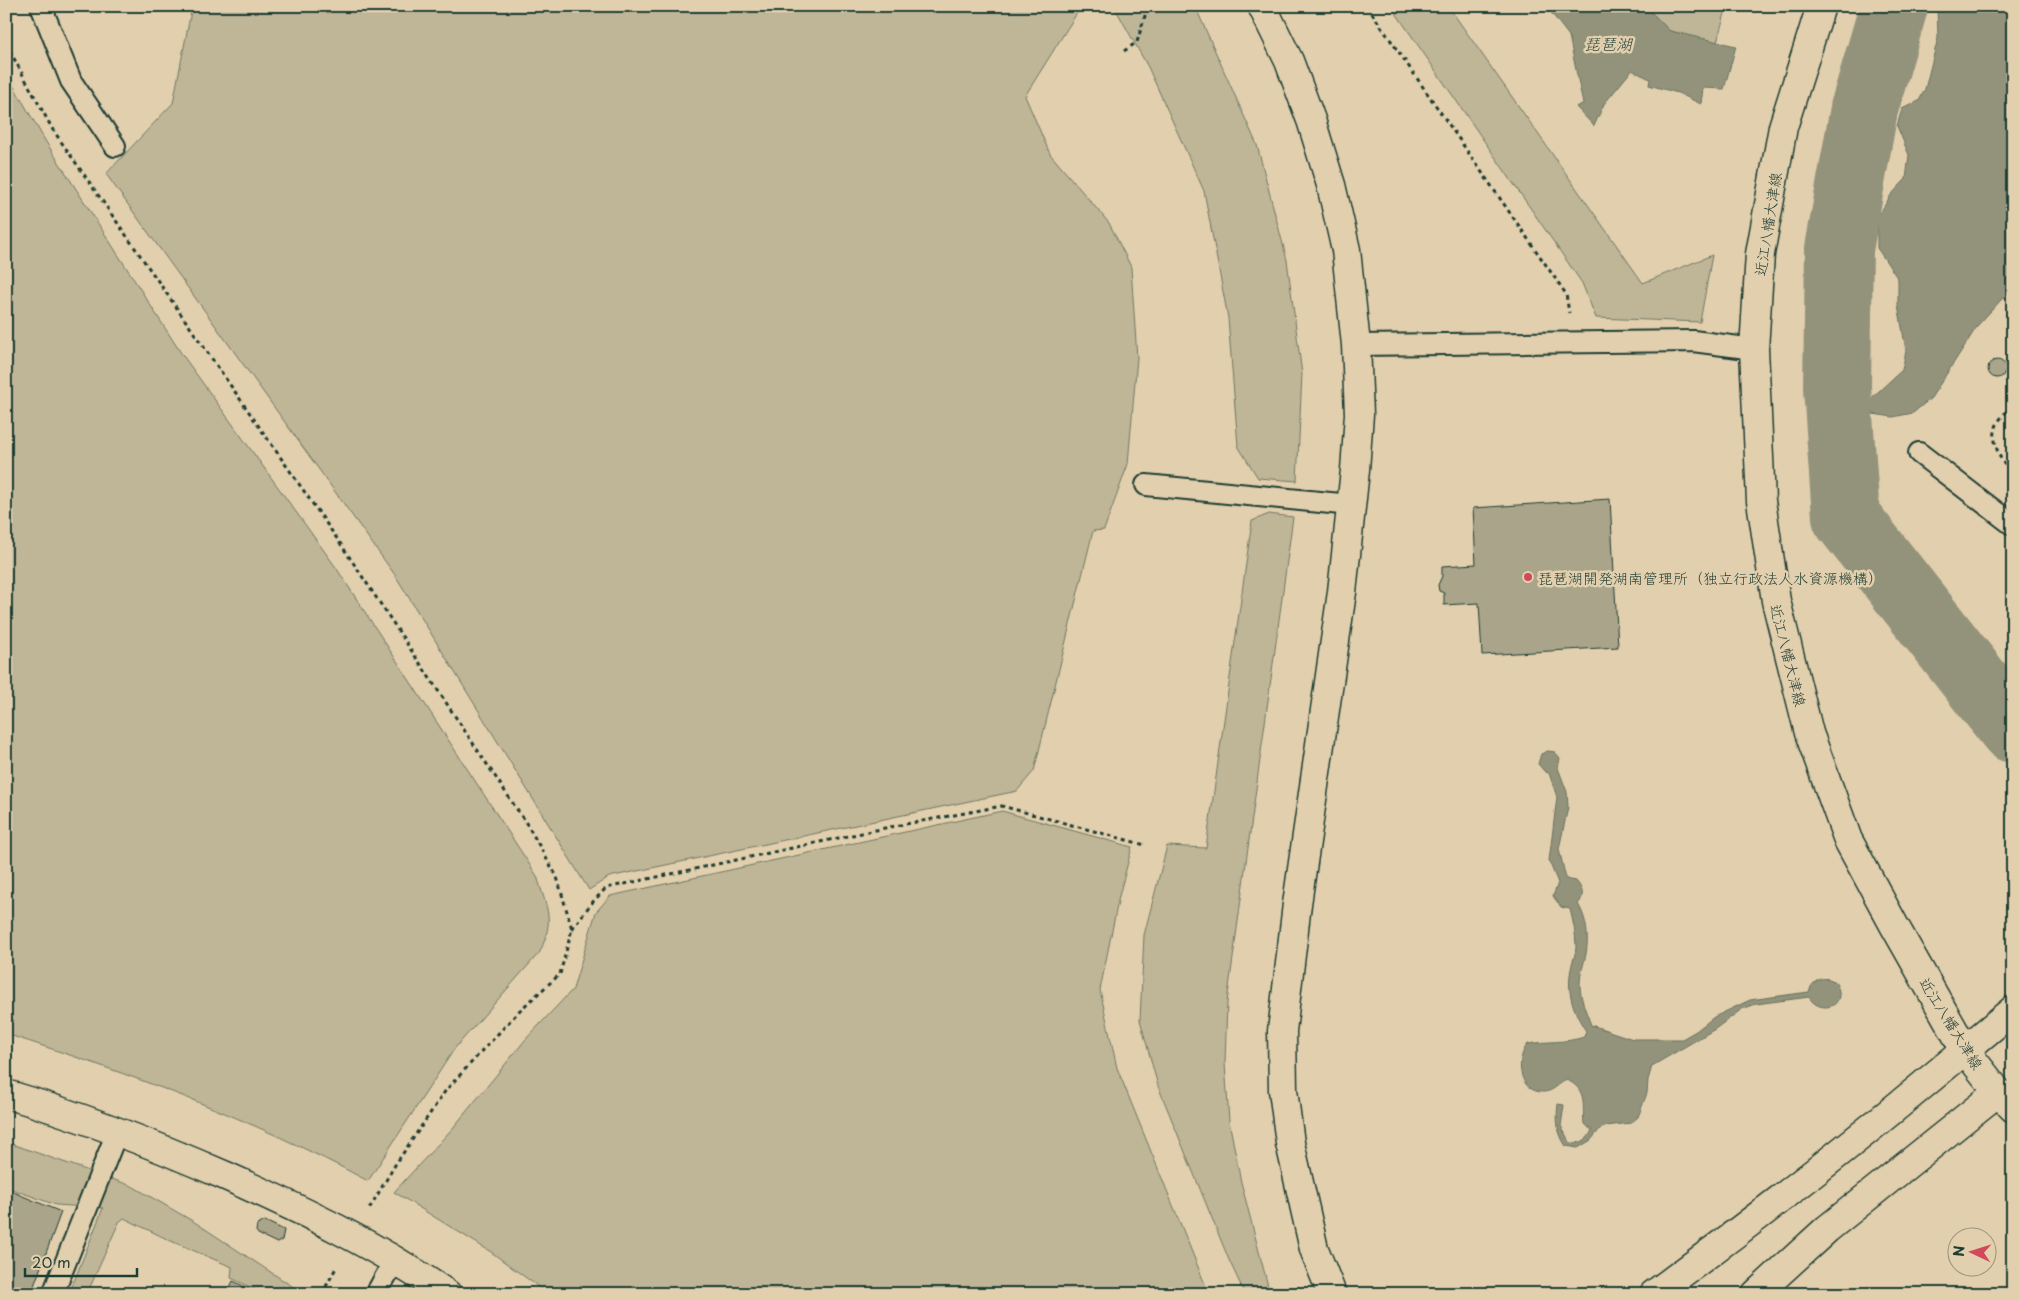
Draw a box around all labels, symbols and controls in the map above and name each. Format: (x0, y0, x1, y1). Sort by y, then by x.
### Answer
water label: 琵琶湖 (1584, 31, 1634, 55)
street label: 近江八幡大津線 (1747, 170, 1787, 278)
place label: 琵琶湖開発湖南管理所（独立行政法人水資源機構） (1538, 566, 1883, 589)
marker: 琵琶湖開発湖南管理所（独立行政法人水資源機構） (1522, 571, 1534, 583)
street label: 近江八幡大津線 (1765, 601, 1813, 709)
street label: 近江八幡大津線 (1914, 972, 1990, 1074)
north arrow (1946, 1228, 1996, 1278)
scale bar (25, 1245, 138, 1277)
text: N (1948, 1245, 1969, 1257)
text: 20 m (32, 1250, 71, 1273)

